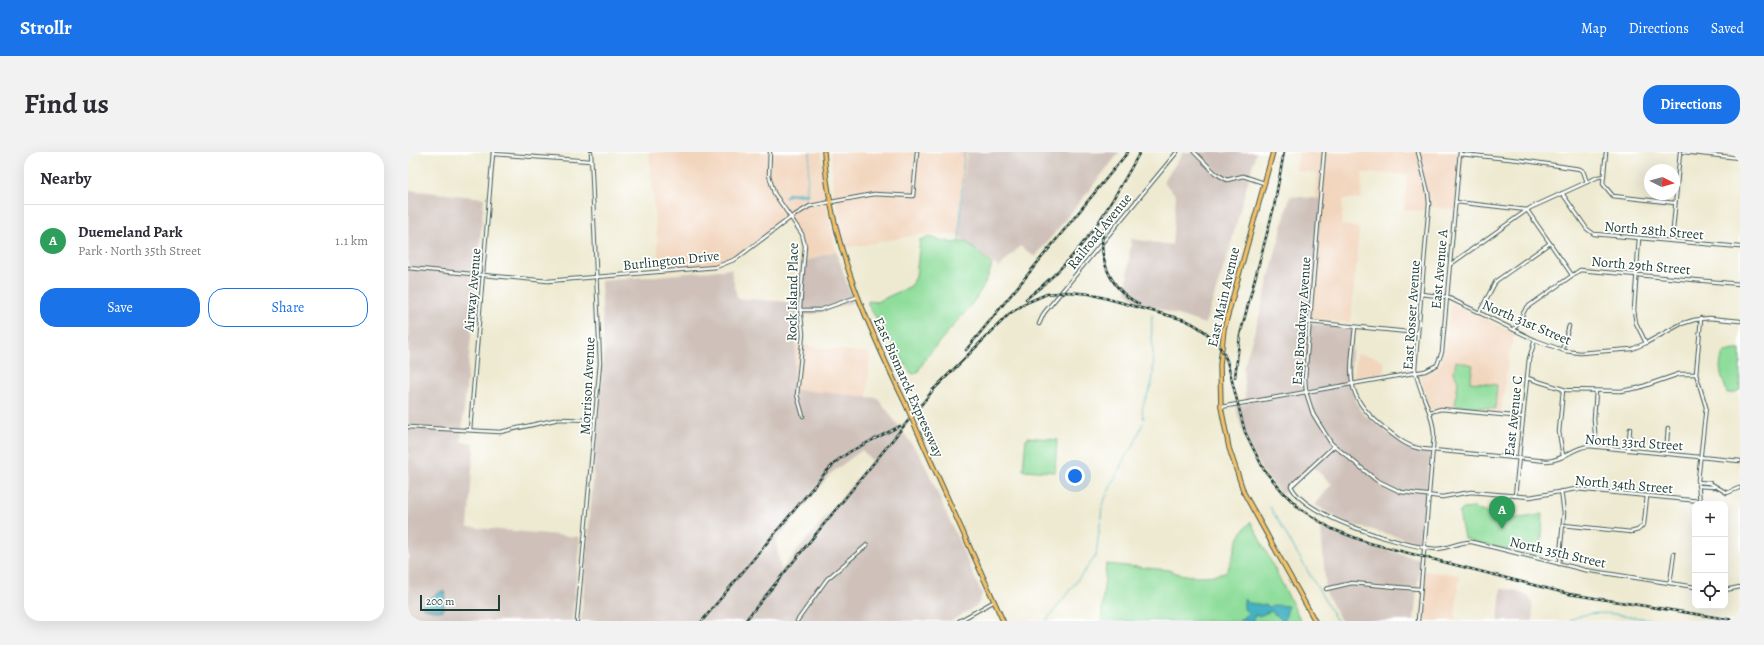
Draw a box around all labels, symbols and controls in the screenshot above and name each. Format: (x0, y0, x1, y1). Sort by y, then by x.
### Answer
text: Strollr (20, 15, 72, 41)
text: Map (1581, 19, 1607, 38)
text: Directions (1629, 19, 1689, 38)
text: Saved (1711, 19, 1744, 38)
text: Find us (24, 85, 109, 123)
button: Directions (1643, 85, 1740, 124)
north arrow (1644, 164, 1680, 200)
text: Nearby (40, 167, 91, 190)
street label: Railroad Avenue (1063, 189, 1136, 273)
street label: North 28th Street (1603, 217, 1705, 244)
text: Duemeland Park (78, 222, 183, 242)
street label: East Avenue A (1427, 227, 1453, 310)
text: A (49, 232, 57, 249)
text: 1.1 km (335, 232, 368, 249)
text: Park · North 35th Street (78, 242, 201, 259)
street label: Rock Island Place (782, 242, 803, 342)
street label: East Main Avenue (1203, 245, 1244, 349)
street label: Burlington Drive (622, 246, 720, 275)
street label: Airway Avenue (459, 247, 486, 334)
street label: North 29th Street (1591, 252, 1692, 279)
street label: East Broadway Avenue (1288, 256, 1315, 386)
street label: East Rosser Avenue (1398, 260, 1425, 371)
button: Save (40, 288, 200, 327)
button: Share (208, 288, 368, 327)
street label: North 31st Street (1479, 295, 1575, 350)
street label: East Bismarck Expressway (869, 314, 948, 461)
street label: Morrison Avenue (575, 337, 600, 435)
street label: East Avenue C (1500, 375, 1527, 457)
street label: North 33rd Street (1584, 430, 1684, 455)
your location (1065, 466, 1085, 486)
street label: North 34th Street (1574, 471, 1674, 498)
pin: A (1489, 496, 1515, 529)
map controls (1692, 501, 1728, 609)
button: + (1692, 501, 1728, 537)
street label: North 35th Street (1508, 532, 1608, 573)
button: − (1692, 537, 1728, 573)
button: locate (1692, 573, 1728, 609)
scale bar (420, 593, 500, 612)
text: 200 m (426, 594, 454, 609)

